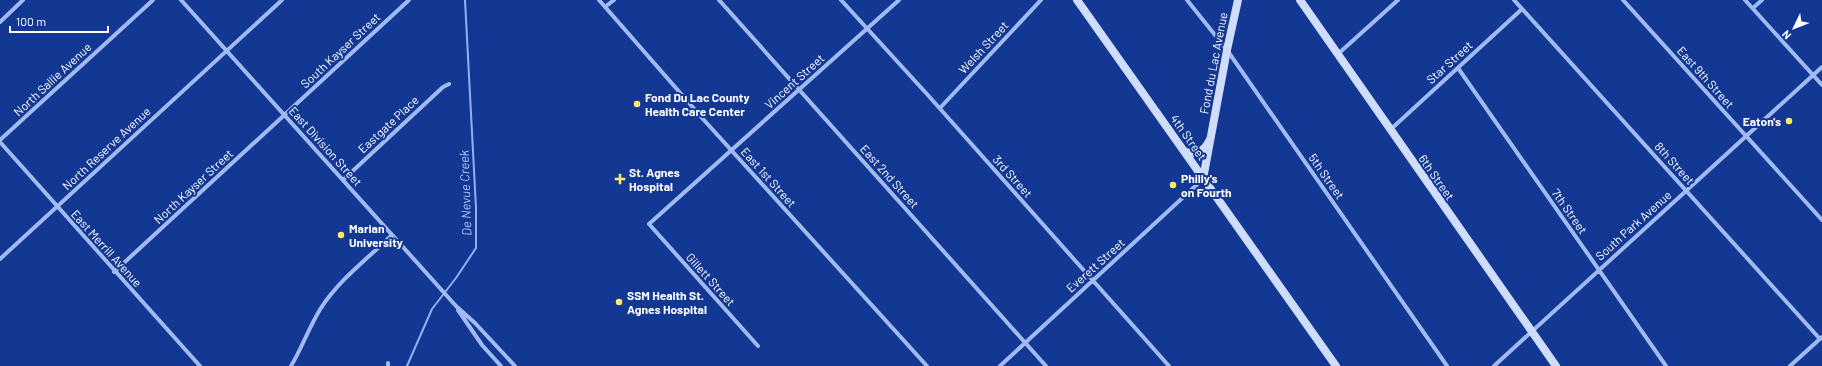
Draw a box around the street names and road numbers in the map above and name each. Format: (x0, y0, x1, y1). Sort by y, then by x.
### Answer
street label: South Kayser Street (297, 10, 383, 90)
street label: Fond du Lac Avenue (1196, 11, 1230, 115)
street label: Welsh Street (955, 18, 1011, 76)
street label: Star Street (1423, 38, 1475, 86)
street label: North Sallie Avenue (10, 39, 94, 119)
street label: East 9th Street (1675, 43, 1737, 111)
street label: Vincent Street (761, 51, 827, 111)
street label: Eastgate Place (355, 92, 421, 156)
street label: East Division Street (287, 103, 365, 189)
street label: North Reserve Avenue (59, 104, 153, 192)
street label: 4th Street (1168, 111, 1210, 163)
street label: 8th Street (1652, 139, 1698, 187)
street label: East 2nd Street (858, 141, 922, 211)
street label: East 1st Street (739, 144, 799, 210)
street label: North Kayser Street (151, 146, 235, 226)
street label: 5th Street (1306, 151, 1348, 201)
street label: 3rd Street (990, 152, 1036, 200)
street label: 6th Street (1416, 152, 1458, 202)
street label: 7th Street (1549, 186, 1591, 236)
street label: South Park Avenue (1592, 187, 1674, 263)
street label: East Merrill Avenue (69, 207, 145, 289)
street label: Everett Street (1063, 235, 1127, 295)
street label: Gillett Street (684, 250, 738, 308)

